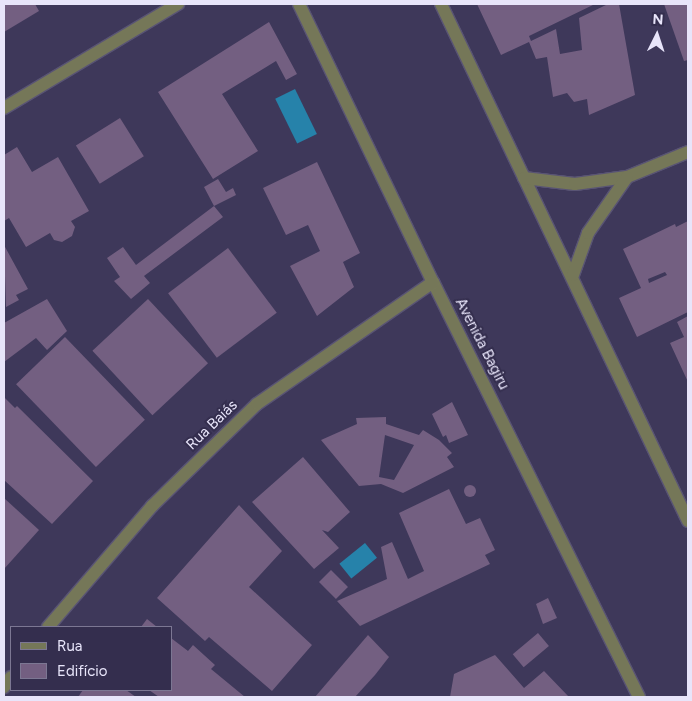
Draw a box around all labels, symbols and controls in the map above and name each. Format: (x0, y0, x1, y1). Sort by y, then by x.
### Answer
north arrow (632, 10, 682, 60)
text: N (652, 11, 664, 28)
street label: Avenida Bagiru (451, 295, 513, 393)
street label: Rua Baiás (183, 396, 241, 454)
legend (10, 626, 172, 691)
text: Rua (57, 637, 82, 655)
text: Edifício (57, 662, 107, 680)

